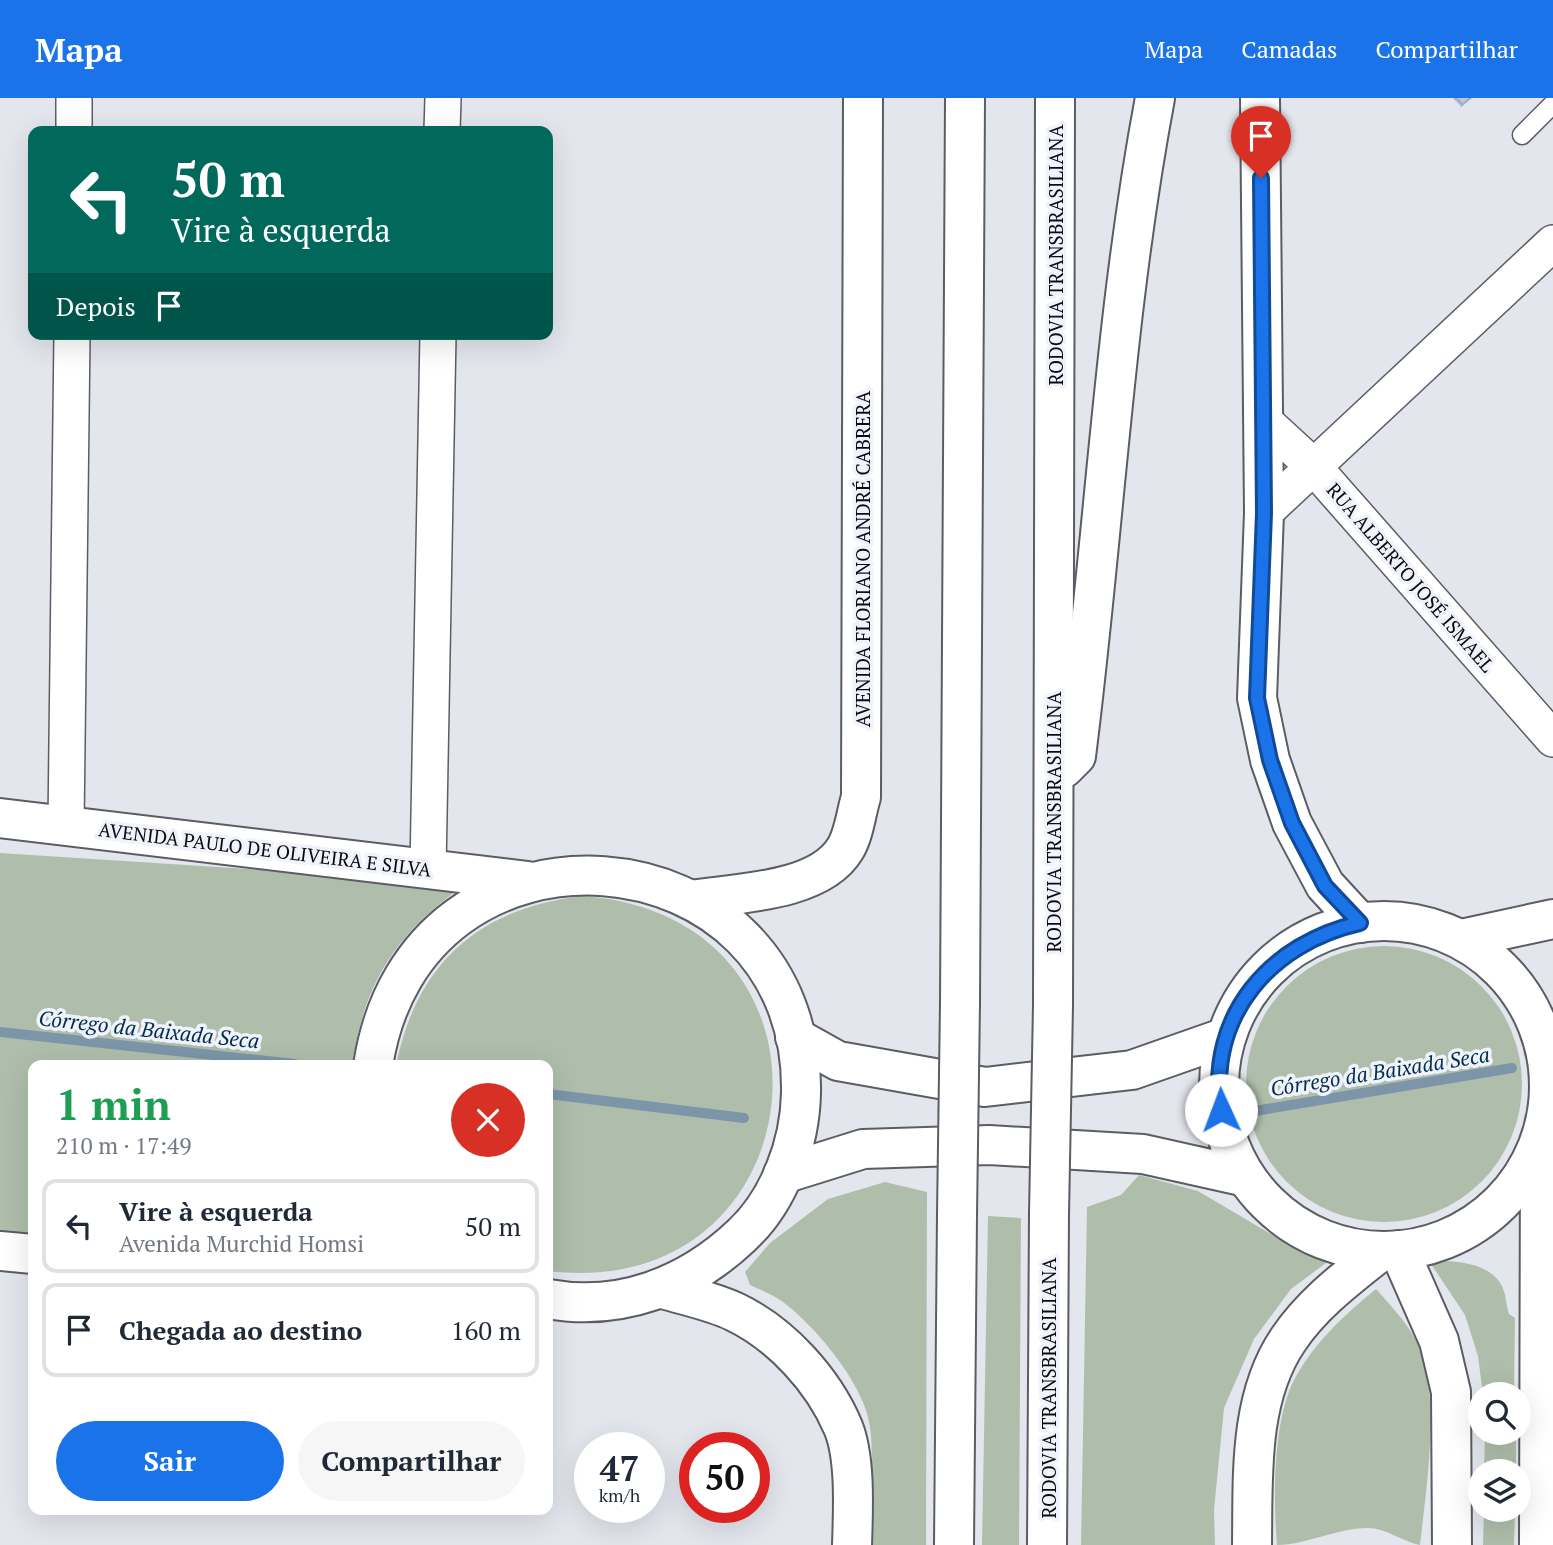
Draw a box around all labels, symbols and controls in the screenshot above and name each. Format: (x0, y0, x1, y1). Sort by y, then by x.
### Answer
text: Mapa (35, 28, 123, 71)
text: Mapa (1145, 33, 1203, 65)
text: Camadas (1241, 33, 1337, 65)
text: Compartilhar (1375, 33, 1518, 65)
pin (1231, 106, 1291, 178)
icon: arrive (1242, 117, 1280, 155)
street label: RODOVIA TRANSBRASILIANA (1043, 125, 1068, 385)
text: 50 m (171, 146, 285, 211)
icon: left (56, 154, 147, 245)
text: Vire à esquerda (171, 209, 391, 251)
icon: arrive (150, 287, 188, 325)
text: Depois (56, 289, 136, 323)
street label: AVENIDA FLORIANO ANDRÉ CABRERA (850, 391, 875, 727)
street label: RUA ALBERTO JOSÉ ISMAEL (1322, 477, 1501, 677)
street label: RODOVIA TRANSBRASILIANA (1041, 692, 1066, 952)
street label: AVENIDA PAULO DE OLIVEIRA E SILVA (97, 816, 433, 882)
water label: Córrego da Baixada Seca (37, 1003, 261, 1055)
water label: Córrego da Baixada Seca (1268, 1040, 1492, 1102)
position arrow (1184, 1073, 1258, 1147)
text: 1 min (56, 1076, 171, 1132)
button: close (451, 1083, 525, 1157)
text: 210 m · 17:49 (56, 1130, 191, 1161)
text: Vire à esquerda (119, 1194, 313, 1228)
icon: left (60, 1207, 98, 1245)
text: 50 m (465, 1209, 521, 1243)
text: Avenida Murchid Homsi (119, 1228, 364, 1259)
street label: RODOVIA TRANSBRASILIANA (1036, 1258, 1061, 1518)
icon: arrive (60, 1311, 98, 1349)
text: Chegada ao destino (119, 1313, 362, 1347)
text: 160 m (451, 1313, 521, 1347)
map controls (1468, 1382, 1531, 1522)
button: search (1468, 1382, 1531, 1445)
button: Sair (56, 1421, 284, 1501)
button: Compartilhar (298, 1421, 525, 1501)
speed limit sign: 50 (679, 1432, 770, 1523)
text: 47 (600, 1445, 639, 1491)
button: layers (1468, 1459, 1531, 1522)
text: km/h (599, 1483, 640, 1507)

